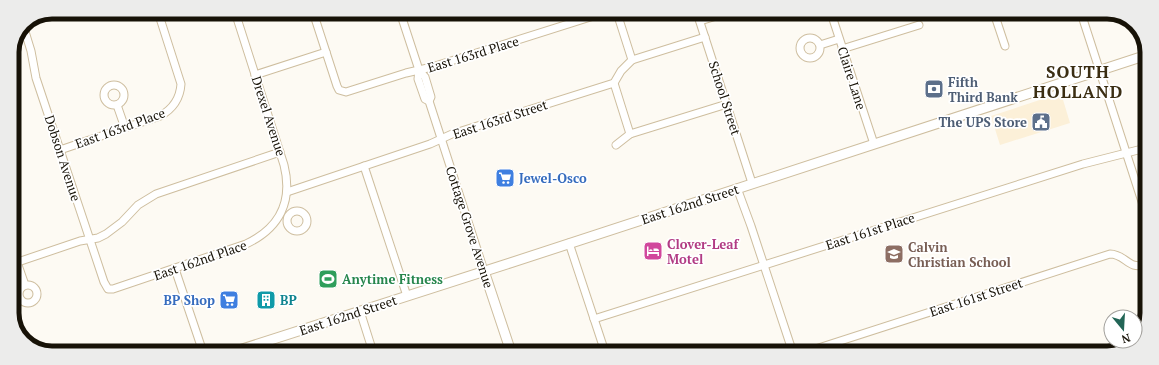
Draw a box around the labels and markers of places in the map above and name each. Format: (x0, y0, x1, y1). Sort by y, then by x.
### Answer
place label: Fifth Third Bank (948, 73, 1018, 106)
bank icon: Fifth Third Bank (923, 78, 945, 100)
public building icon: The UPS Store (1030, 111, 1052, 133)
place label: The UPS Store (938, 113, 1027, 131)
supermarket icon: Jewel-Osco (494, 167, 516, 189)
place label: Jewel-Osco (519, 169, 587, 187)
place label: Clover-Leaf Motel (667, 235, 740, 268)
place label: Calvin Christian School (908, 238, 1011, 271)
hotel icon: Clover-Leaf Motel (642, 240, 664, 262)
school or university icon: Calvin Christian School (883, 243, 905, 265)
sports icon: Anytime Fitness (317, 268, 339, 290)
place label: Anytime Fitness (342, 270, 443, 288)
supermarket icon: BP Shop (218, 289, 240, 311)
building icon: BP (255, 289, 277, 311)
place label: BP Shop (164, 291, 215, 309)
place label: BP (280, 291, 297, 309)

